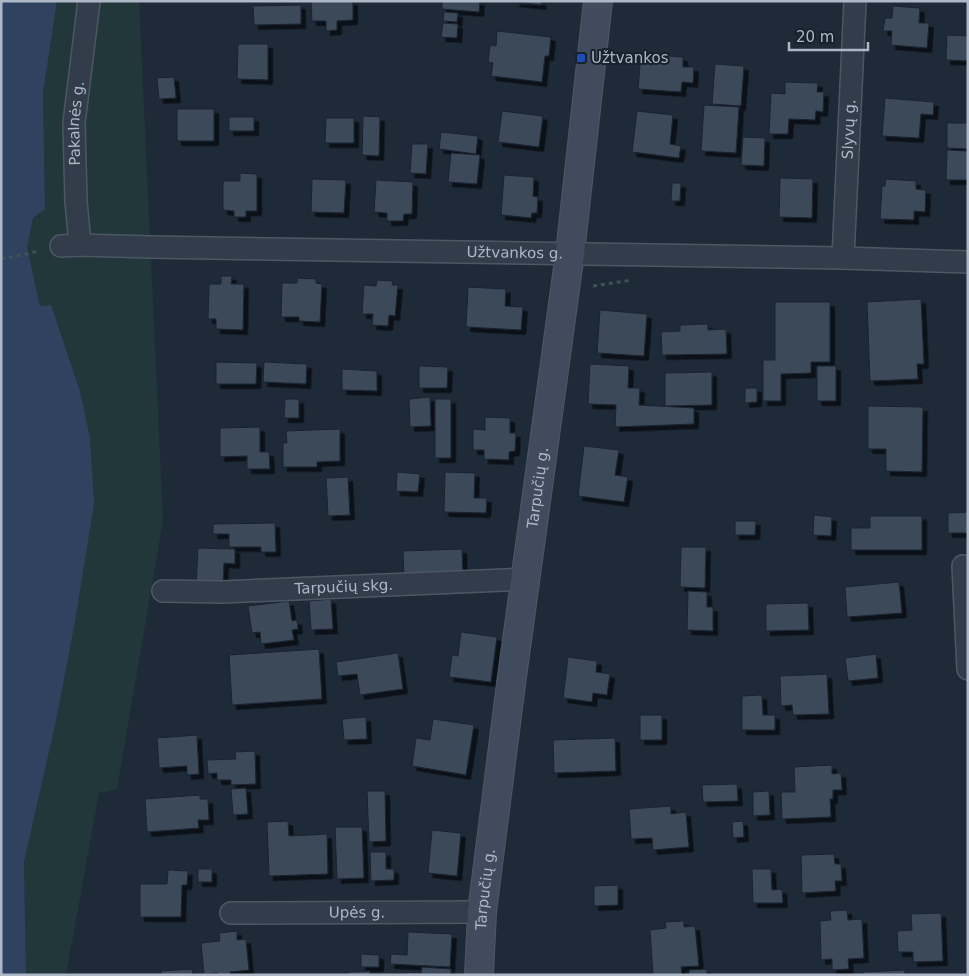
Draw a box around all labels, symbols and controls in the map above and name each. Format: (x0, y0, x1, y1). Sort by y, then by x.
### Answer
scale bar (789, 20, 868, 52)
text: 20 m (796, 28, 834, 46)
place label: Užtvankos (591, 49, 669, 67)
marker: Užtvankos (575, 52, 587, 64)
street label: Pakalnės g. (65, 80, 88, 166)
street label: Slyvų g. (839, 99, 859, 160)
street label: Užtvankos g. (466, 243, 563, 263)
street label: Tarpučių g. (523, 446, 552, 531)
street label: Tarpučių skg. (293, 576, 394, 598)
street label: Tarpučių g. (472, 847, 499, 932)
street label: Upės g. (329, 903, 385, 922)

